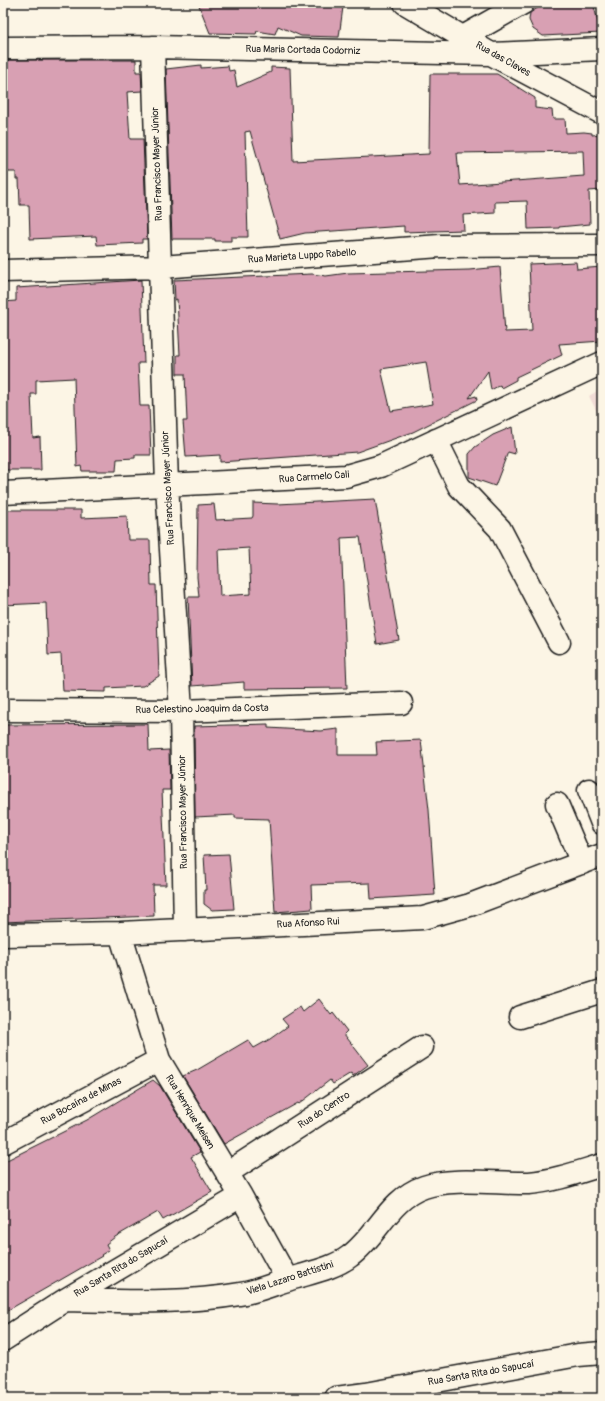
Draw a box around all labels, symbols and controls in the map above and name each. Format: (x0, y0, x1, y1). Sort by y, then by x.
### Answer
street label: Rua das Claves (473, 39, 533, 79)
street label: Rua Maria Cortada Codorniz (245, 43, 361, 57)
street label: Rua Francisco Mayer Júnior (149, 106, 165, 221)
street label: Rua Marieta Luppo Rabello (247, 246, 357, 266)
street label: Rua Francisco Mayer Júnior (159, 430, 177, 545)
street label: Rua Carmelo Cali (278, 469, 350, 485)
street label: Rua Celestino Joaquim da Costa (135, 702, 269, 716)
street label: Rua Francisco Mayer Júnior (176, 754, 190, 869)
street label: Rua Afonso Rui (276, 915, 340, 931)
street label: Rua Henrique Meisen (163, 1073, 217, 1152)
street label: Rua Bocaína de Minas (39, 1074, 124, 1127)
street label: Rua do Centro (296, 1089, 353, 1131)
street label: Rua Santa Rita do Sapucaí (72, 1234, 170, 1300)
street label: Viela Lazaro Battistini (245, 1258, 335, 1298)
street label: Rua Santa Rita do Sapucaí (427, 1358, 535, 1388)

